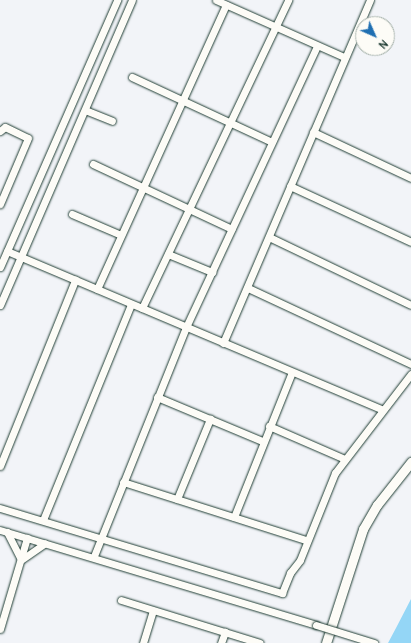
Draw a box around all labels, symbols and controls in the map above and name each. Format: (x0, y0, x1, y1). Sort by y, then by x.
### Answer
north arrow (355, 16, 395, 56)
text: N (376, 37, 390, 51)

